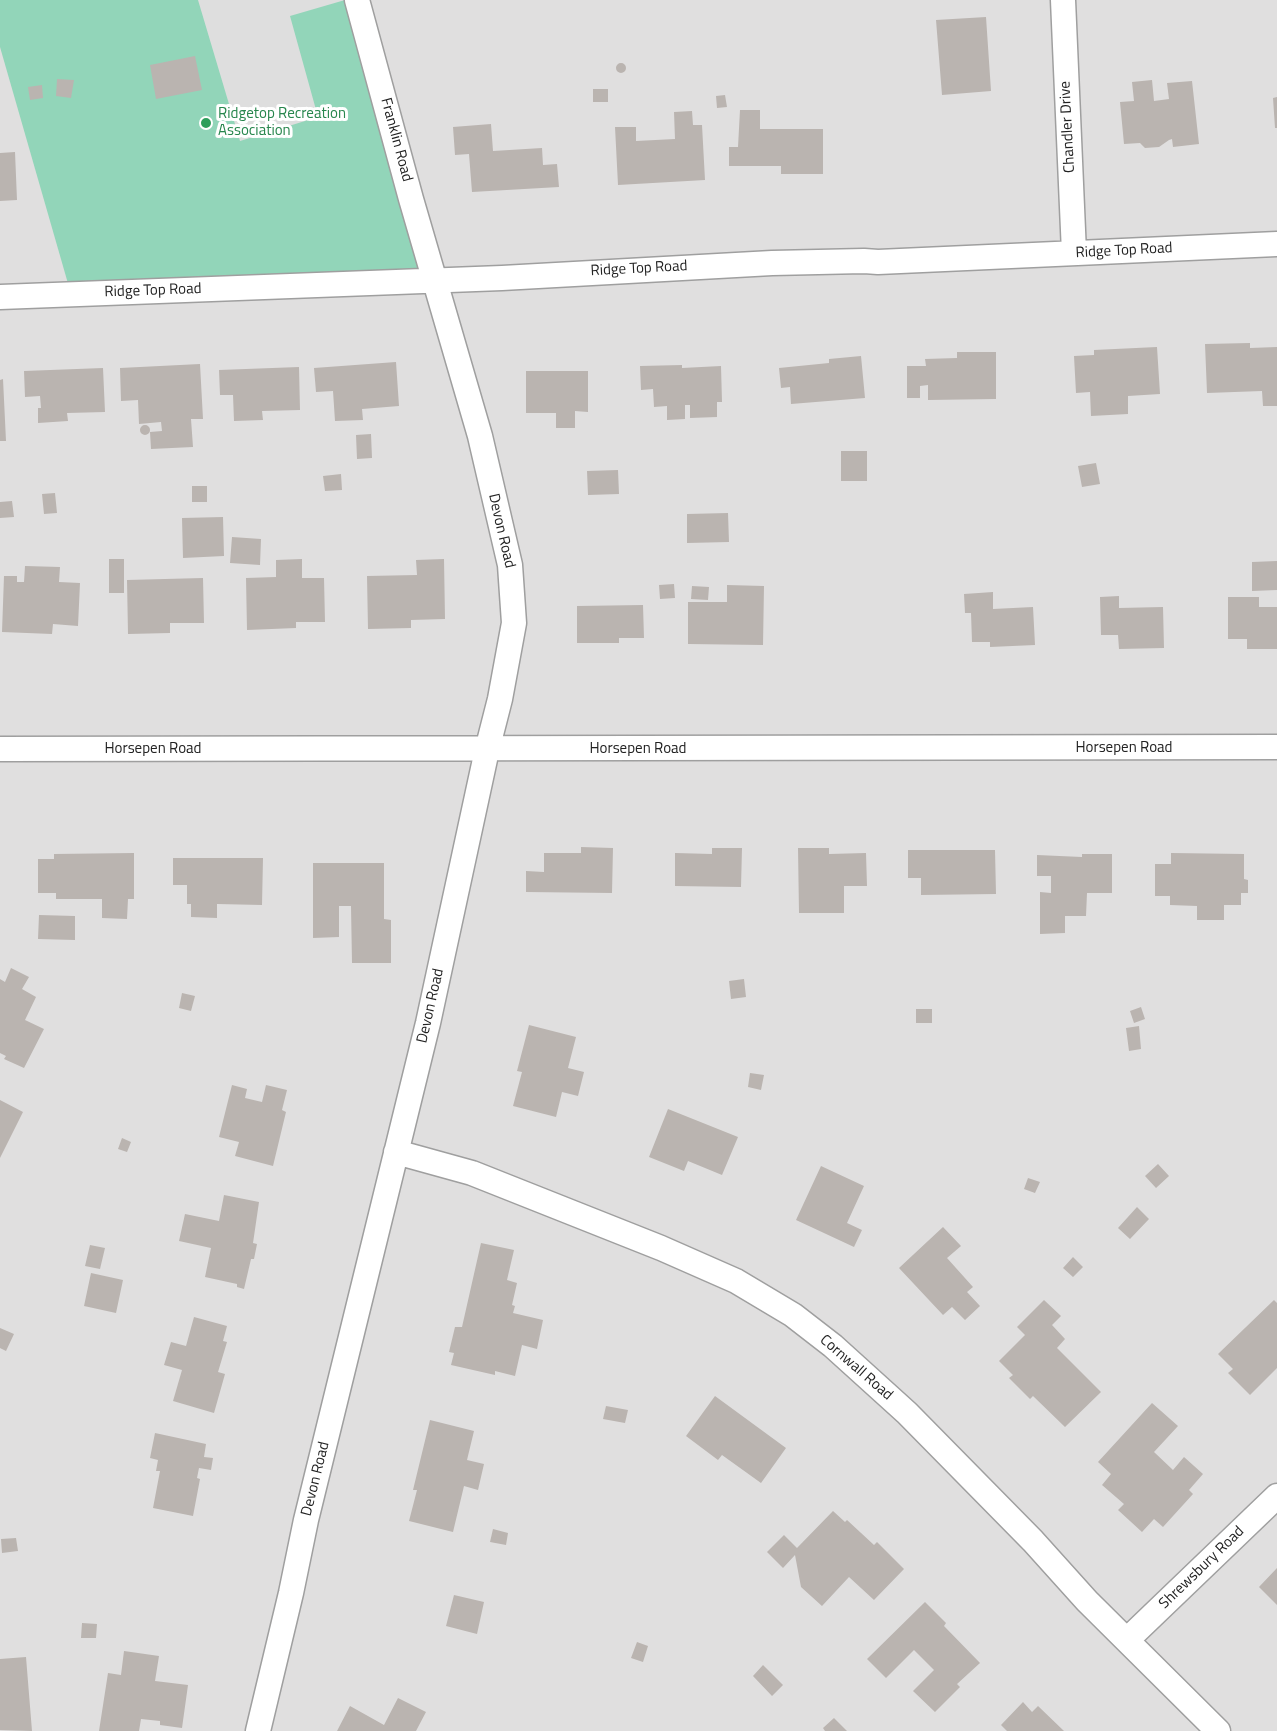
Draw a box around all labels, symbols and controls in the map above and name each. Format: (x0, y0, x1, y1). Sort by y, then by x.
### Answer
street label: Chandler Drive (1057, 81, 1079, 173)
street label: Franklin Road (376, 96, 416, 184)
place label: Ridgetop Recreation Association (218, 105, 346, 140)
marker: Ridgetop Recreation Association (199, 116, 213, 130)
street label: Ridge Top Road (1075, 239, 1173, 263)
street label: Ridge Top Road (590, 257, 688, 281)
street label: Ridge Top Road (104, 280, 202, 302)
street label: Devon Road (484, 492, 518, 570)
street label: Horsepen Road (1075, 739, 1173, 757)
street label: Horsepen Road (104, 740, 202, 758)
street label: Horsepen Road (589, 740, 687, 758)
street label: Devon Road (414, 967, 448, 1045)
street label: Cornwall Road (816, 1331, 896, 1405)
street label: Devon Road (298, 1440, 334, 1518)
street label: Shrewsbury Road (1156, 1523, 1248, 1613)

